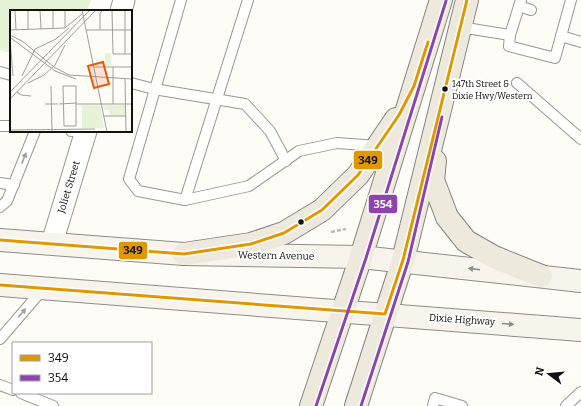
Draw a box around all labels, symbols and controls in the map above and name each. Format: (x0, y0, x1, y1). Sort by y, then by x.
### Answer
inset map (10, 10, 132, 132)
place label: 147th Street & Dixie Hwy/Western (452, 79, 533, 101)
marker: 147th Street & Dixie Hwy/Western (440, 84, 450, 94)
line badge: 349 (353, 150, 383, 170)
one-way arrow (22, 151, 28, 163)
text: 349 (358, 154, 378, 167)
street label: Joliet Street (55, 159, 83, 216)
line badge: 354 (368, 194, 398, 214)
text: 354 (373, 198, 393, 211)
unlabelled marker (296, 217, 306, 227)
line badge: 349 (118, 241, 148, 260)
text: 349 (123, 244, 143, 257)
street label: Western Avenue (238, 249, 314, 263)
one-way arrow (468, 265, 480, 272)
one-way arrow (17, 308, 26, 319)
street label: Dixie Highway (429, 312, 496, 328)
one-way arrow (502, 320, 514, 327)
legend (12, 342, 152, 394)
text: 349 (48, 351, 69, 365)
north arrow (529, 354, 569, 394)
text: N (532, 365, 547, 377)
text: 354 (48, 371, 68, 385)

